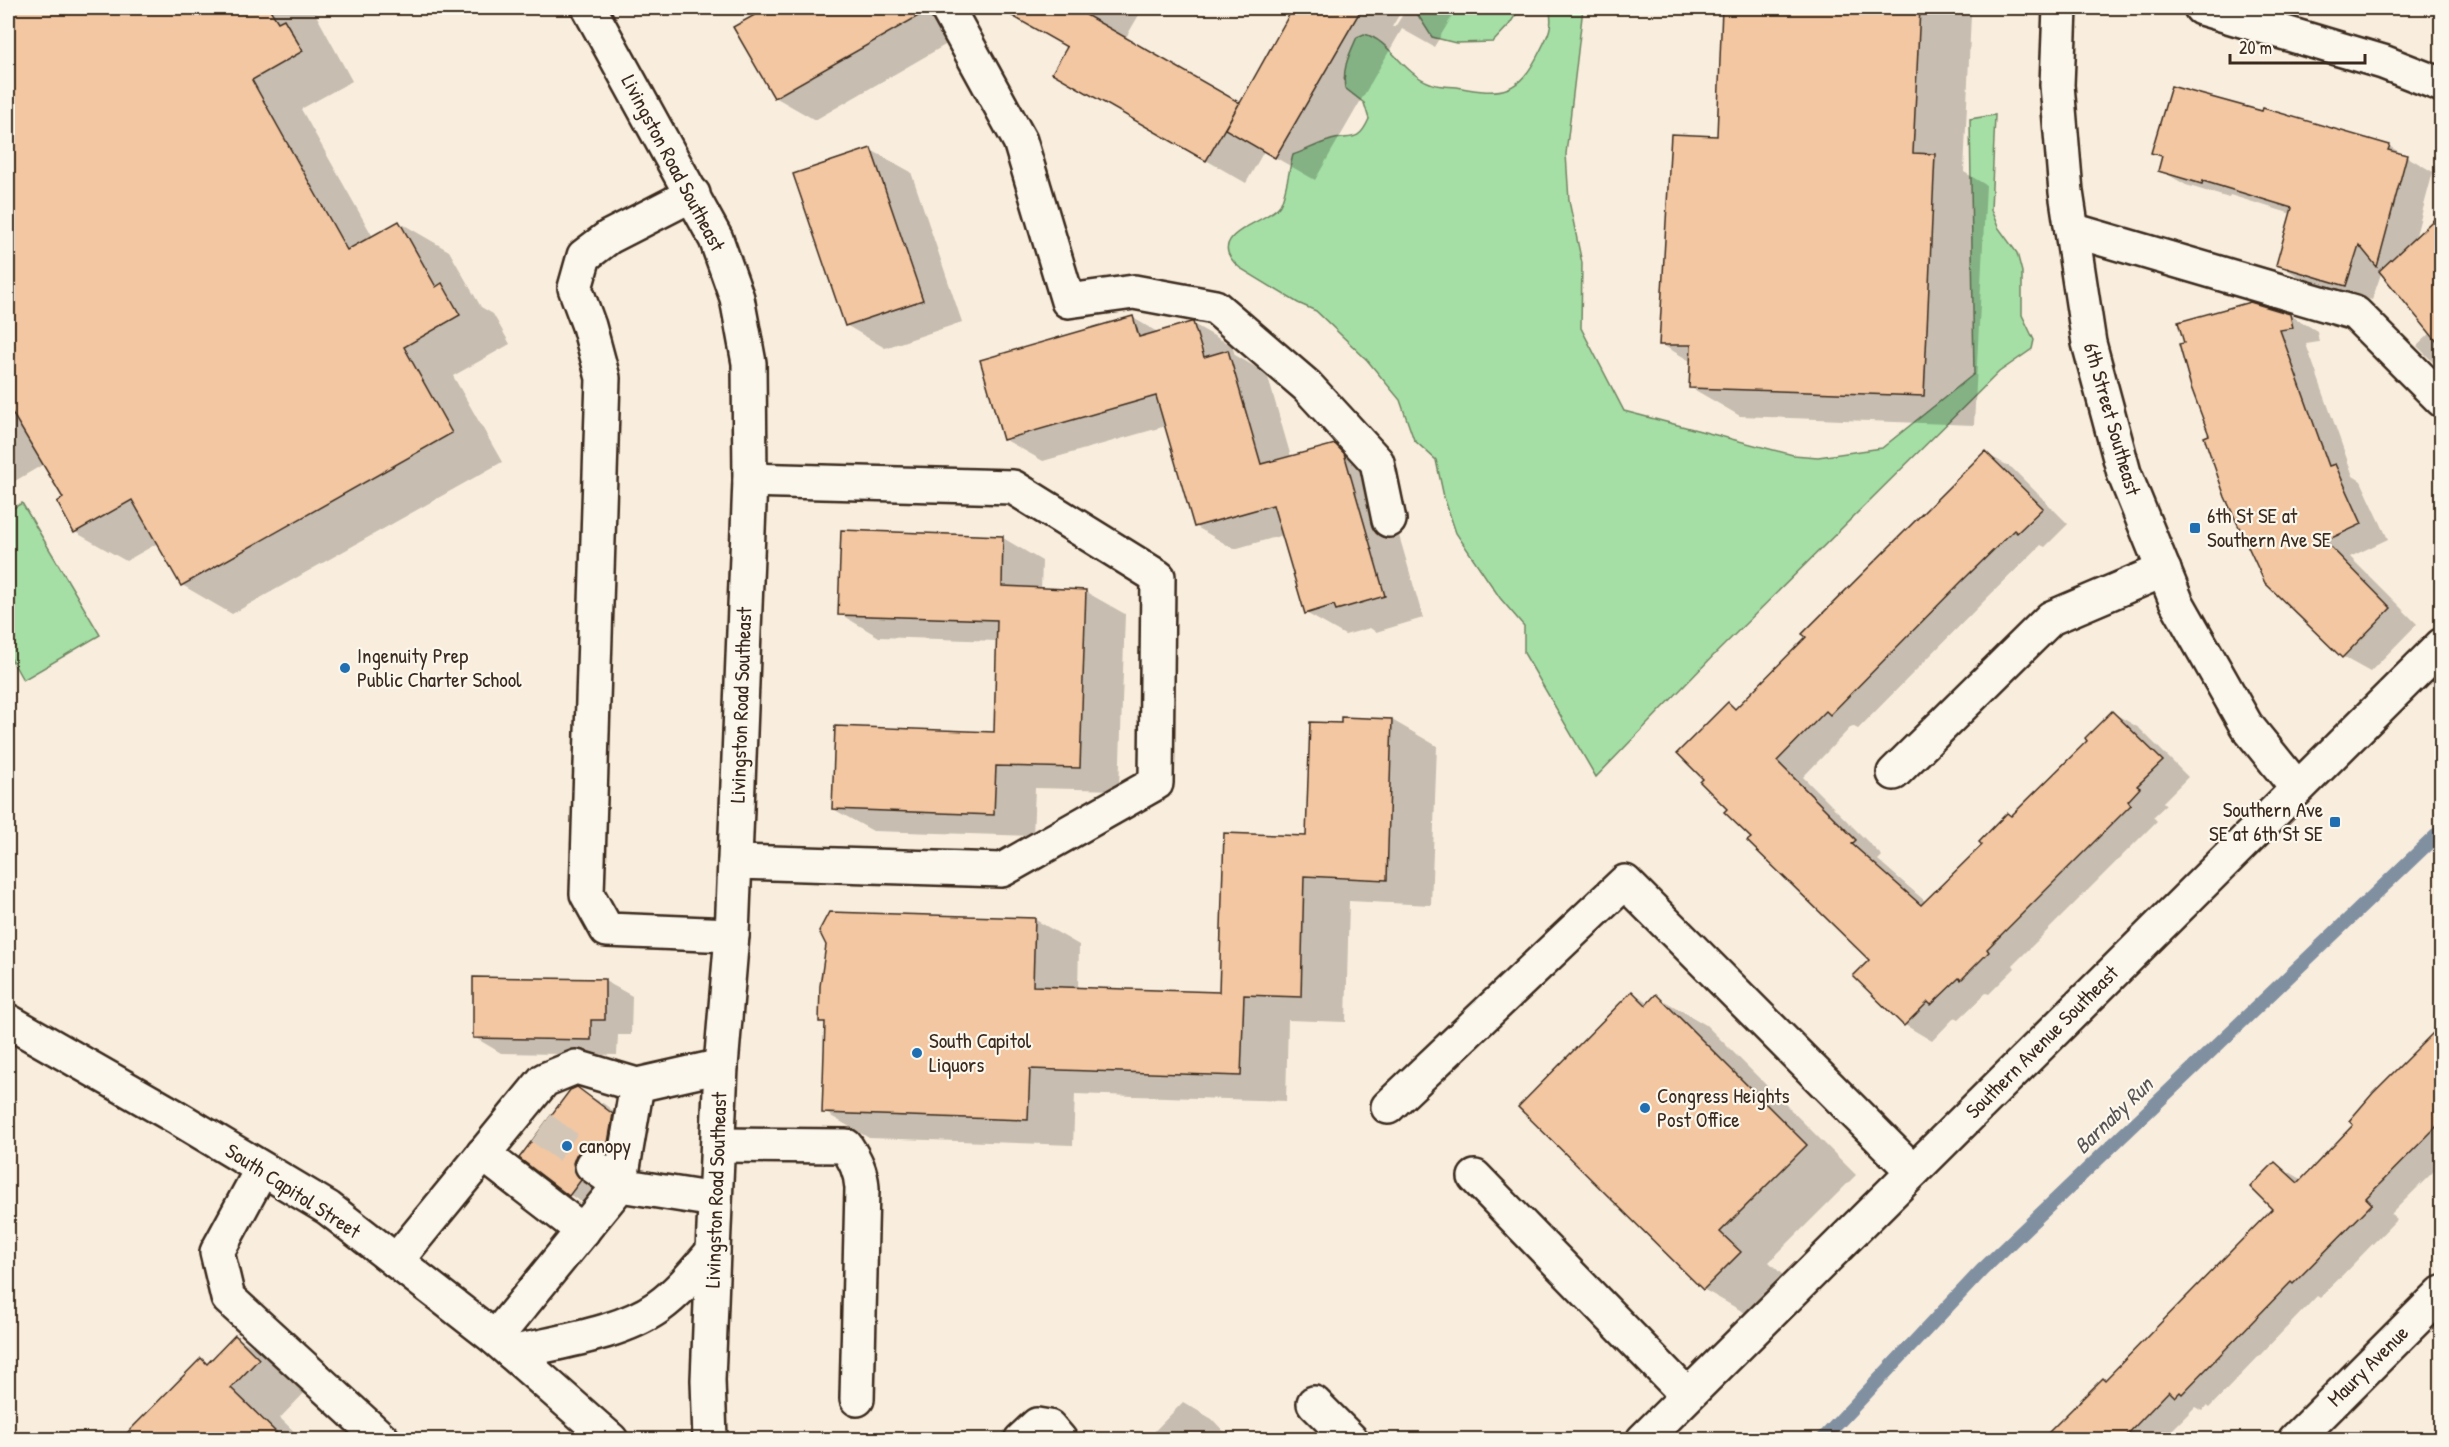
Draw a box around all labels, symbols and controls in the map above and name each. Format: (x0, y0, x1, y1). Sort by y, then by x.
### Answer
scale bar (2230, 27, 2365, 65)
text: 20 m (2239, 35, 2272, 60)
street label: Livingston Road Southeast (615, 69, 733, 257)
street label: 6th Street Southeast (2077, 339, 2148, 499)
place label: 6th St SE at Southern Ave SE (2207, 501, 2331, 554)
marker: 6th St SE at Southern Ave SE (2188, 521, 2202, 535)
street label: Livingston Road Southeast (723, 606, 758, 804)
place label: Ingenuity Prep Public Charter School (357, 641, 522, 694)
marker: Ingenuity Prep Public Charter School (338, 661, 352, 675)
place label: Southern Ave SE at 6th St SE (2209, 795, 2323, 848)
marker: Southern Ave SE at 6th St SE (2328, 815, 2342, 829)
street label: Southern Avenue Southeast (1959, 958, 2125, 1125)
place label: South Capitol Liquors (929, 1026, 1031, 1079)
marker: South Capitol Liquors (910, 1046, 924, 1060)
water label: Barnaby Run (2067, 1068, 2160, 1160)
place label: Congress Heights Post Office (1657, 1081, 1790, 1134)
street label: Livingston Road Southeast (698, 1091, 733, 1289)
marker: Congress Heights Post Office (1638, 1101, 1652, 1115)
place label: canopy (579, 1131, 631, 1160)
street label: South Capitol Street (220, 1136, 367, 1246)
marker: canopy (560, 1139, 574, 1153)
street label: Maury Avenue (2321, 1319, 2415, 1413)

